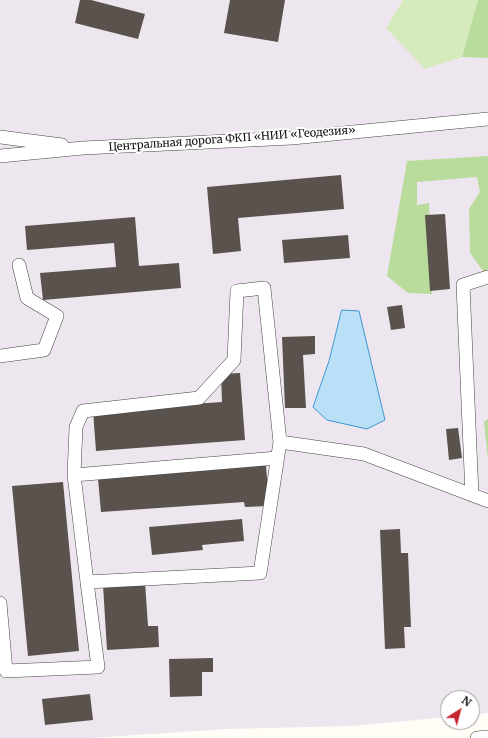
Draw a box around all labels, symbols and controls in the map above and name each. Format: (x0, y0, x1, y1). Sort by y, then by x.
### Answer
street label: Центральная дорога ФКП «НИИ «Геодезия» (108, 124, 356, 154)
north arrow (440, 690, 480, 730)
text: N (459, 693, 474, 709)

